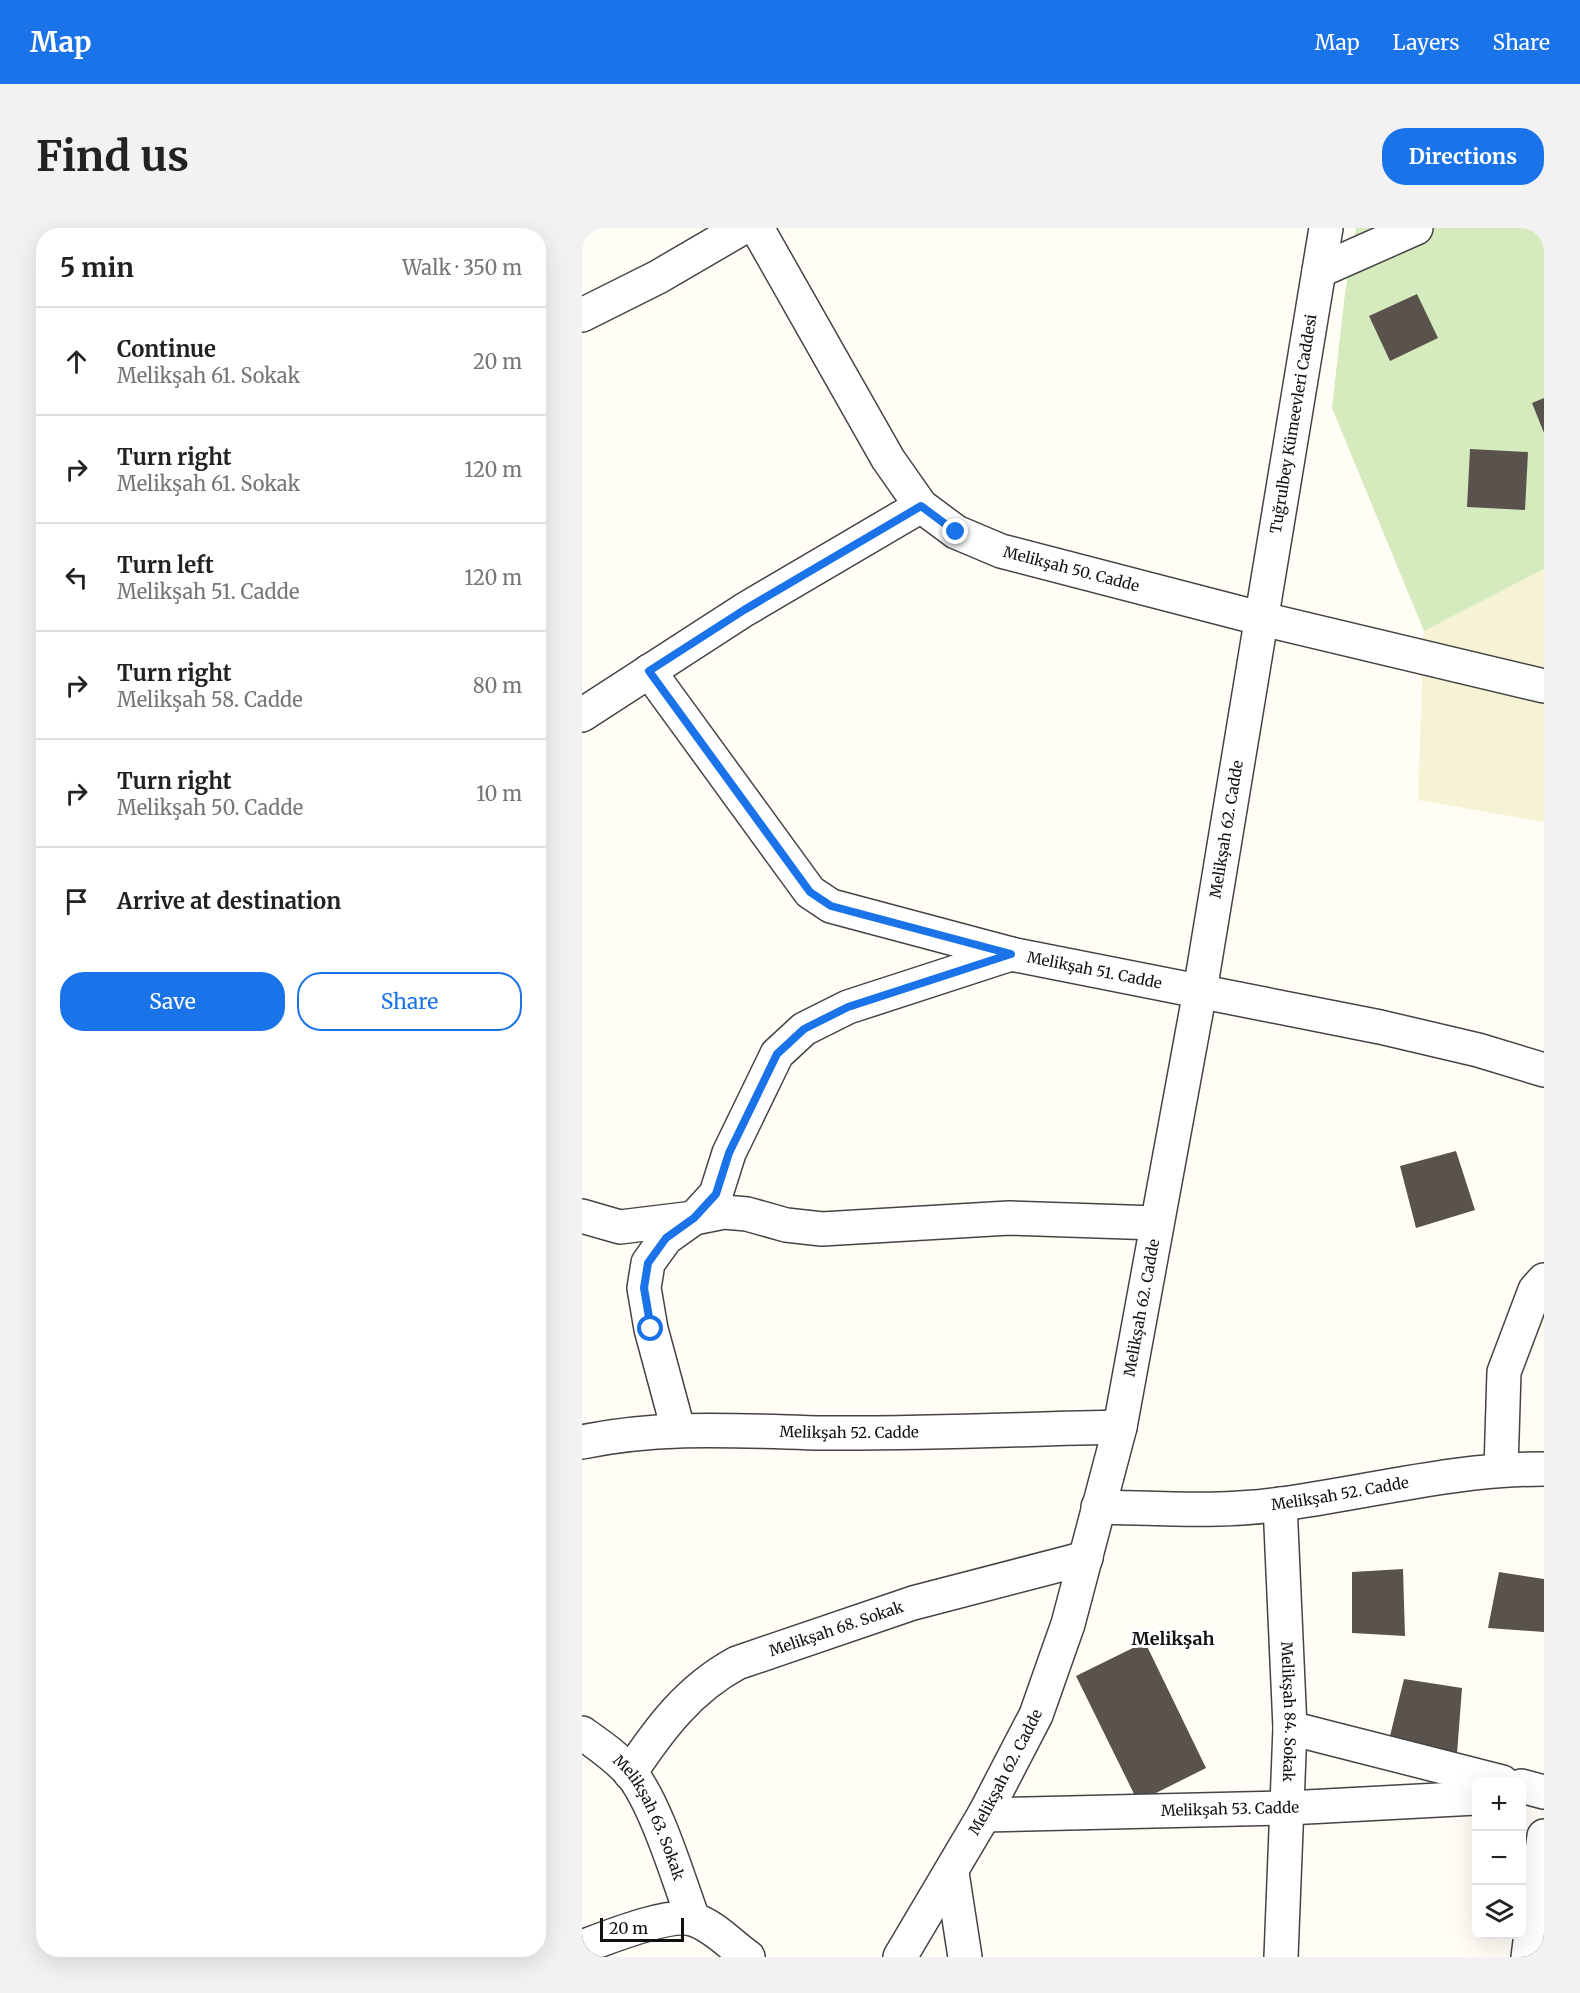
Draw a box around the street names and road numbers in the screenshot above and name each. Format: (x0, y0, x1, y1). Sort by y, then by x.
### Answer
street label: Tuğrulbey Kümeevleri Caddesi (1266, 313, 1321, 535)
street label: Melikşah 50. Cadde (1001, 542, 1142, 596)
street label: Melikşah 62. Cadde (1205, 759, 1247, 900)
street label: Melikşah 51. Cadde (1026, 947, 1164, 993)
street label: Melikşah 62. Cadde (1119, 1237, 1163, 1378)
street label: Melikşah 52. Cadde (779, 1422, 919, 1442)
street label: Melikşah 52. Cadde (1270, 1473, 1410, 1514)
street label: Melikşah 68. Sokak (766, 1597, 906, 1660)
street label: Melikşah 84. Sokak (1277, 1641, 1300, 1783)
street label: Melikşah 62. Cadde (964, 1707, 1046, 1838)
street label: Melikşah 63. Sokak (609, 1750, 689, 1883)
street label: Melikşah 53. Cadde (1161, 1797, 1300, 1820)

